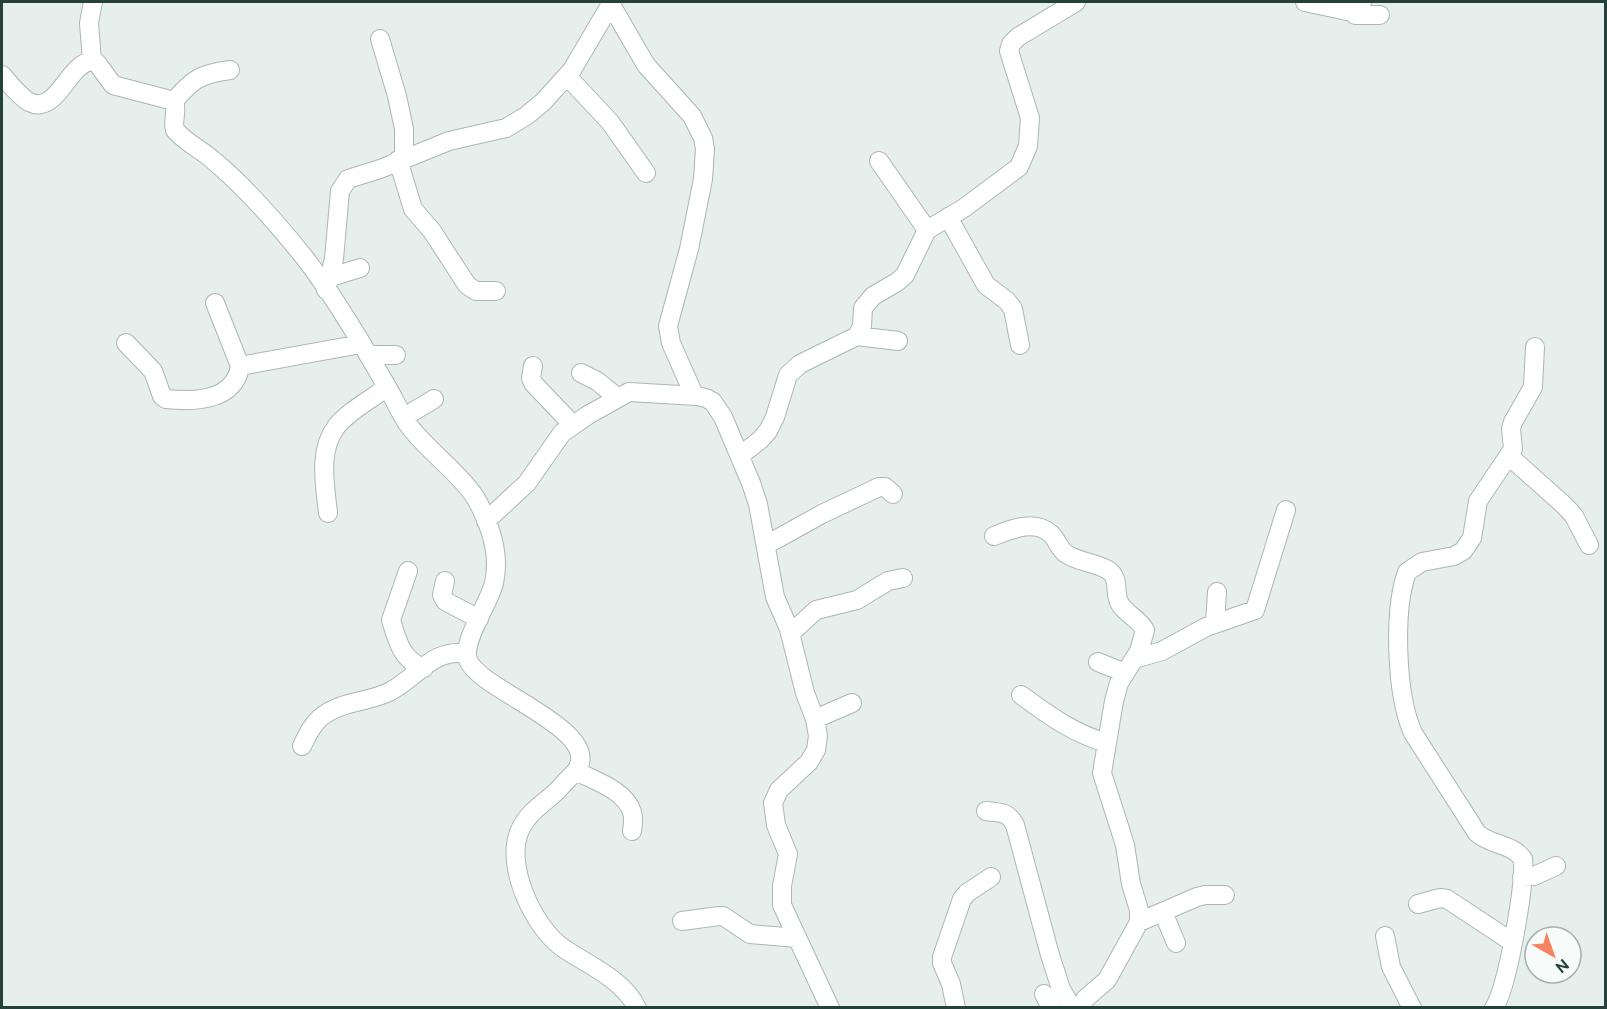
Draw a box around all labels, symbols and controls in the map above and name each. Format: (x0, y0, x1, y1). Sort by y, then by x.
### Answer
north arrow (1523, 925, 1583, 985)
text: N (1552, 956, 1573, 977)

